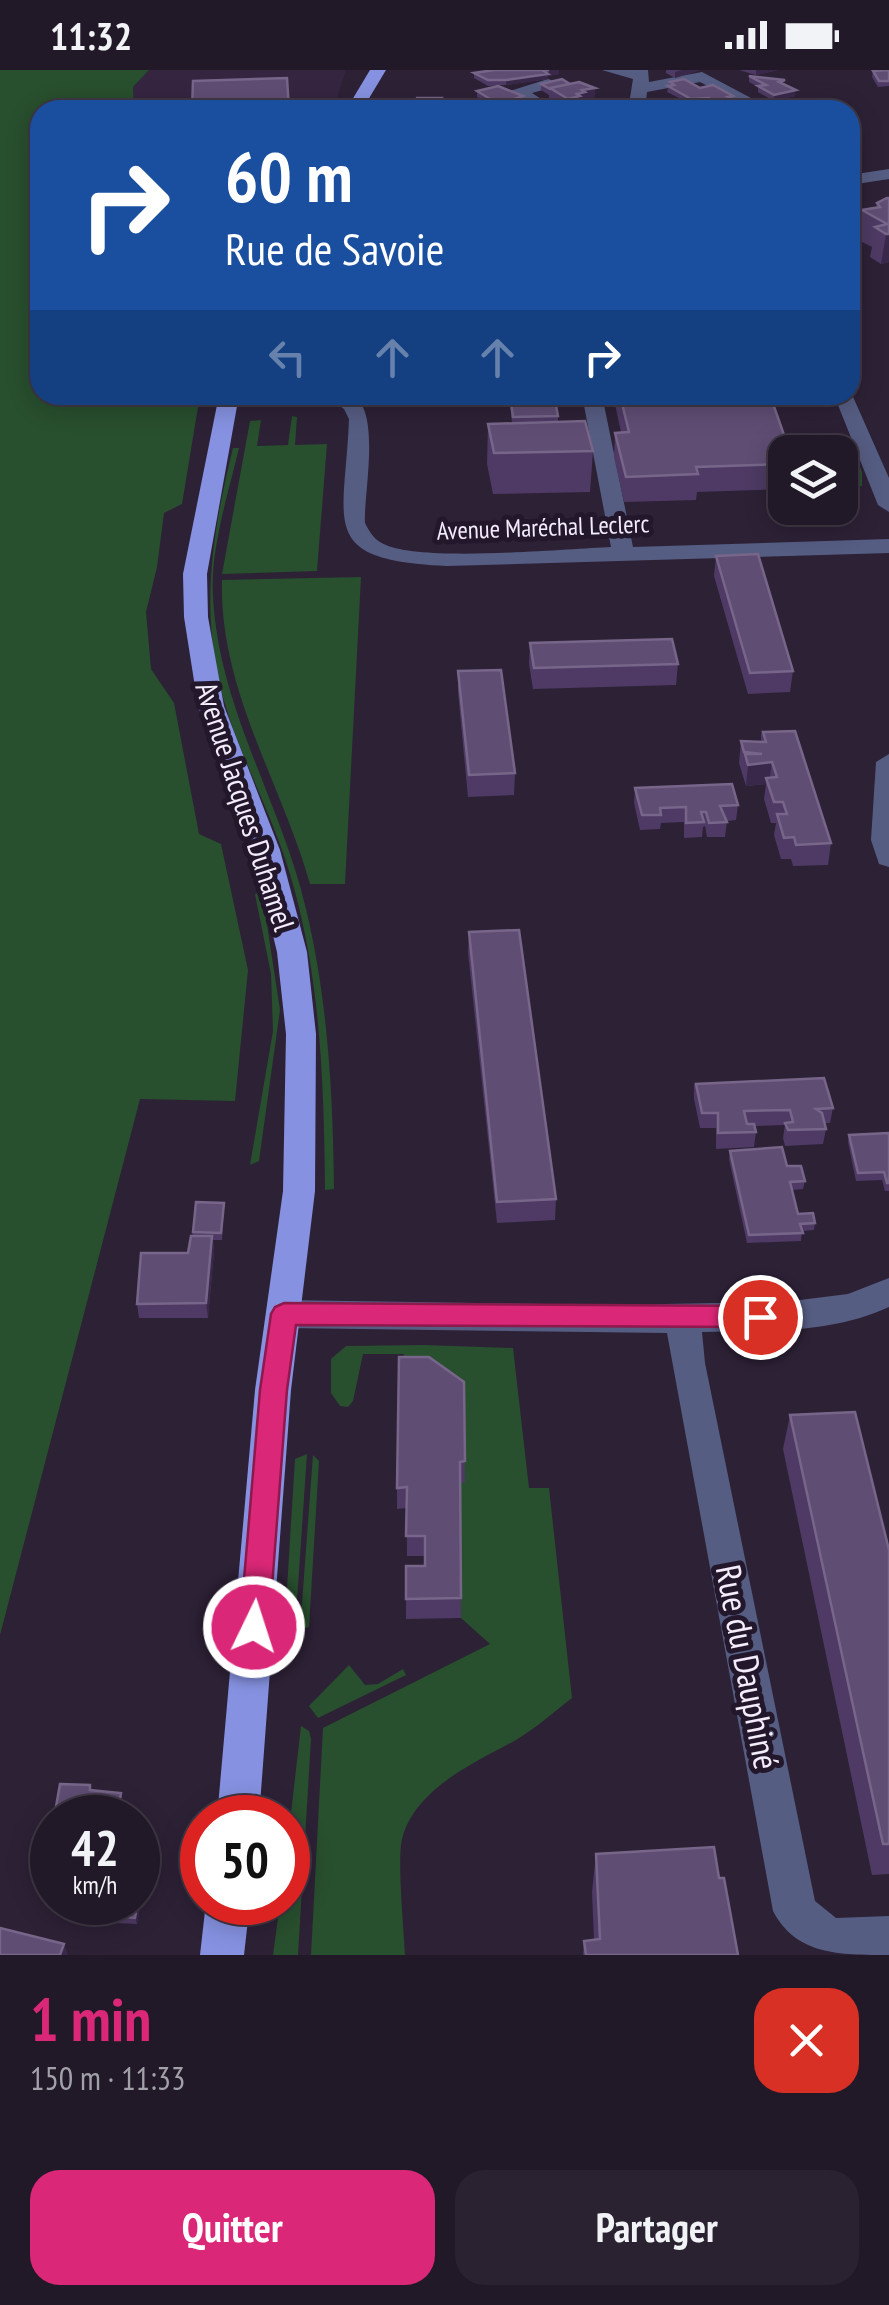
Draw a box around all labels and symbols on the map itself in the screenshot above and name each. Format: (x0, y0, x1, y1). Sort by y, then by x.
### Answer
street label: Avenue Maréchal Leclerc (436, 507, 650, 547)
street label: Avenue Jacques Duhamel (187, 677, 305, 935)
pin (718, 1275, 803, 1360)
street label: Rue du Dauphiné (706, 1561, 790, 1773)
position arrow (202, 1575, 306, 1679)
speed limit sign: 50 (180, 1795, 310, 1925)

